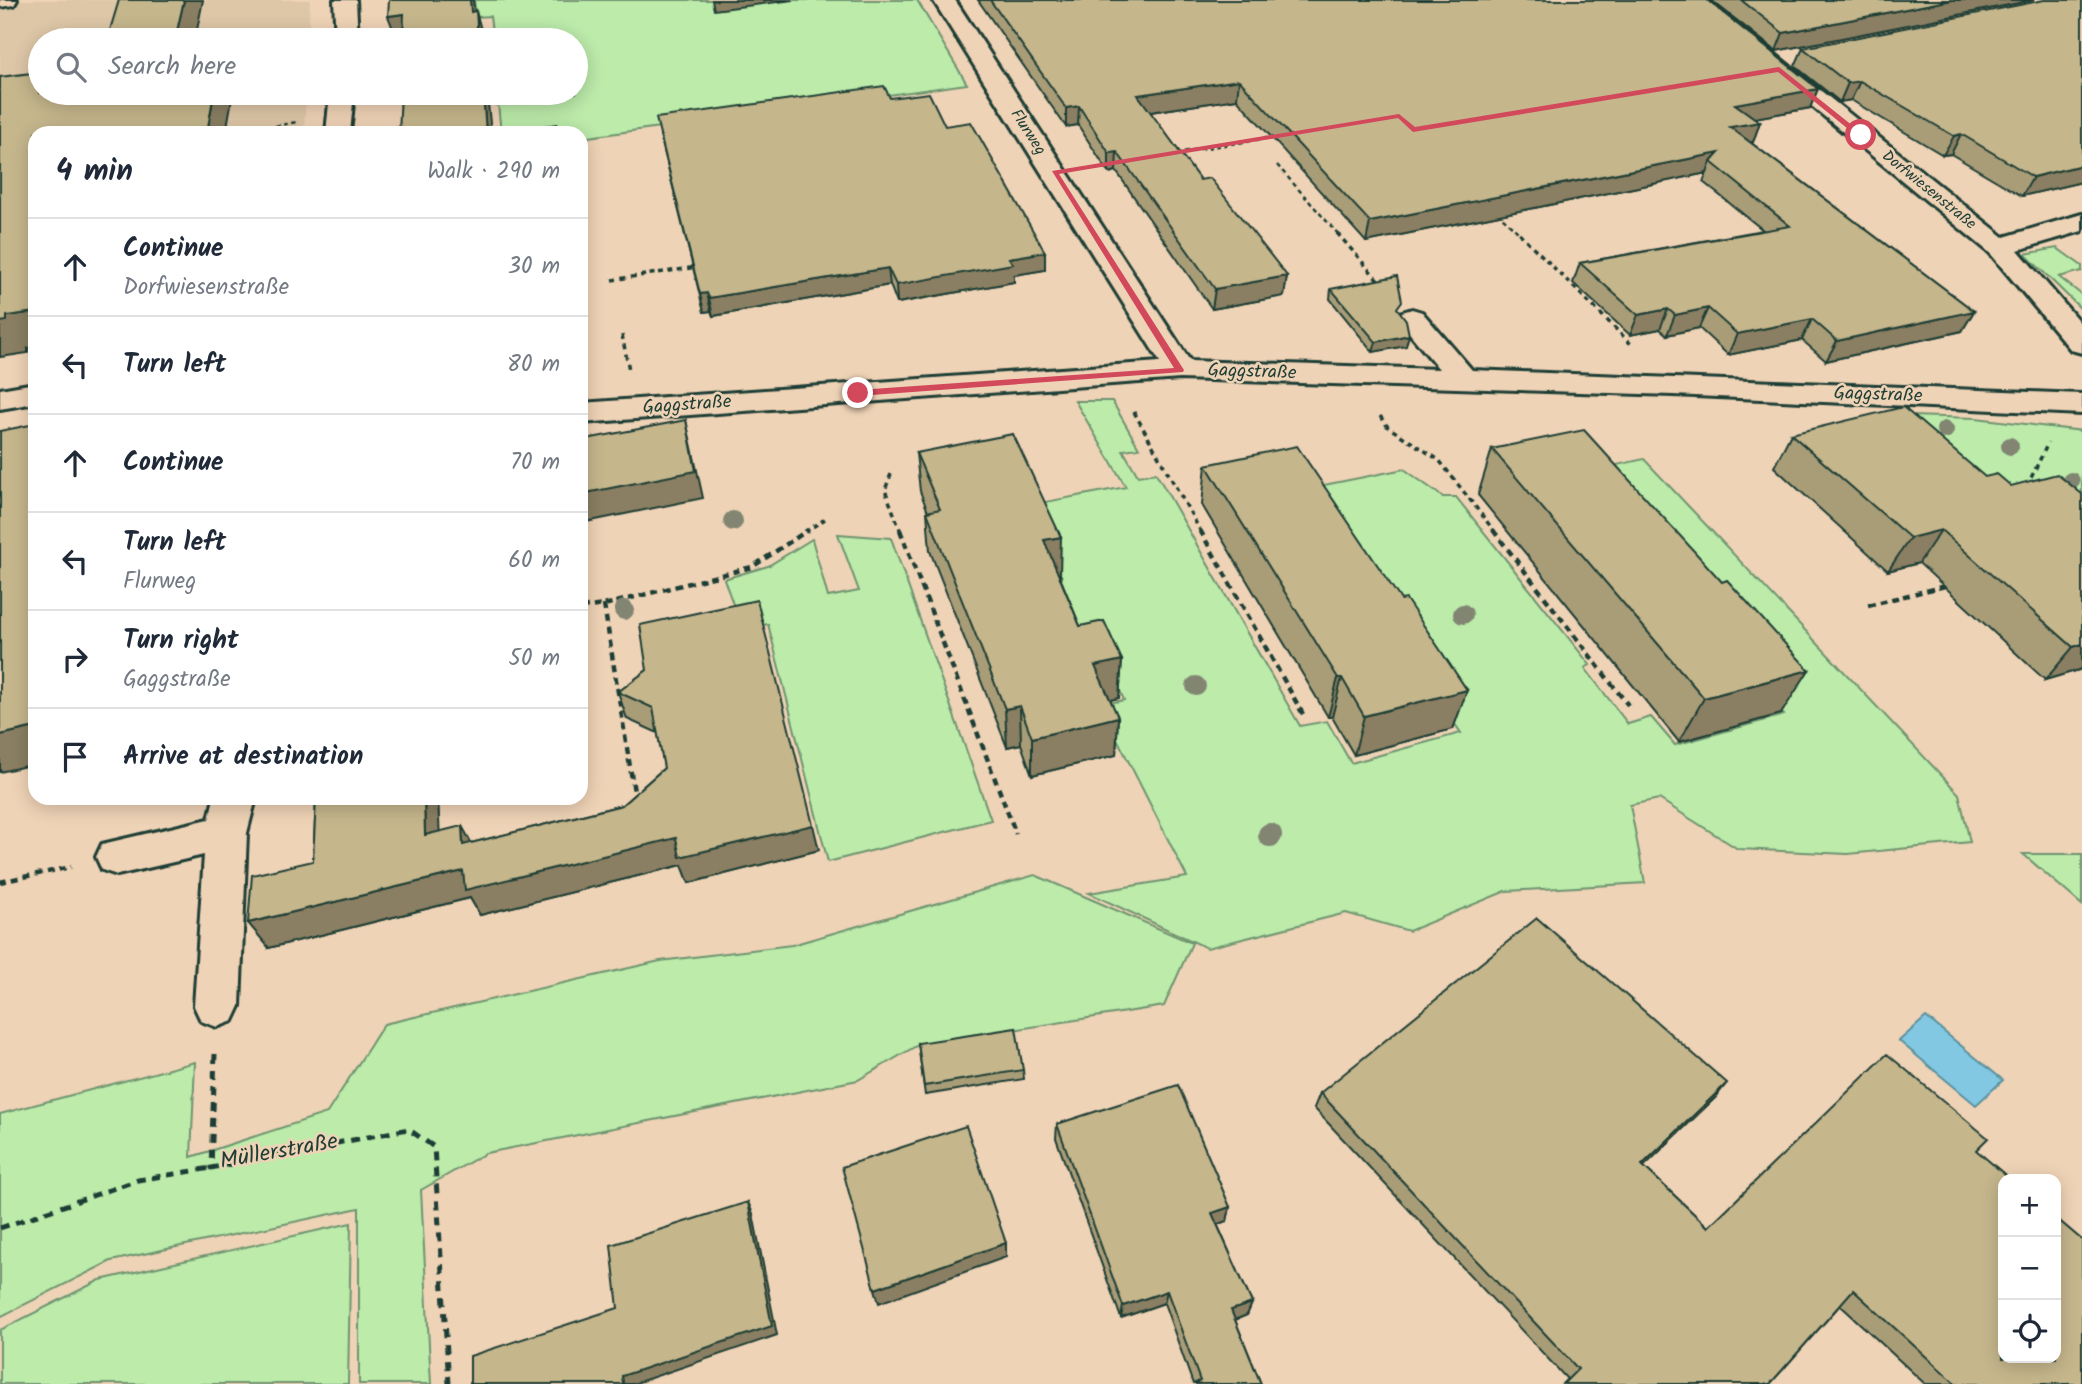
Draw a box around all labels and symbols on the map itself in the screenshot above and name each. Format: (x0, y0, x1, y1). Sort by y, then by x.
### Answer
street label: Flurweg (1004, 104, 1052, 160)
route start (1845, 119, 1876, 150)
street label: Dorfwiesenstraße (1876, 144, 1982, 236)
street label: Gaggstraße (1207, 355, 1297, 389)
route end (842, 377, 873, 408)
street label: Gaggstraße (1833, 378, 1923, 412)
street label: Gaggstraße (642, 387, 733, 423)
street label: Müllerstraße (217, 1124, 341, 1180)

